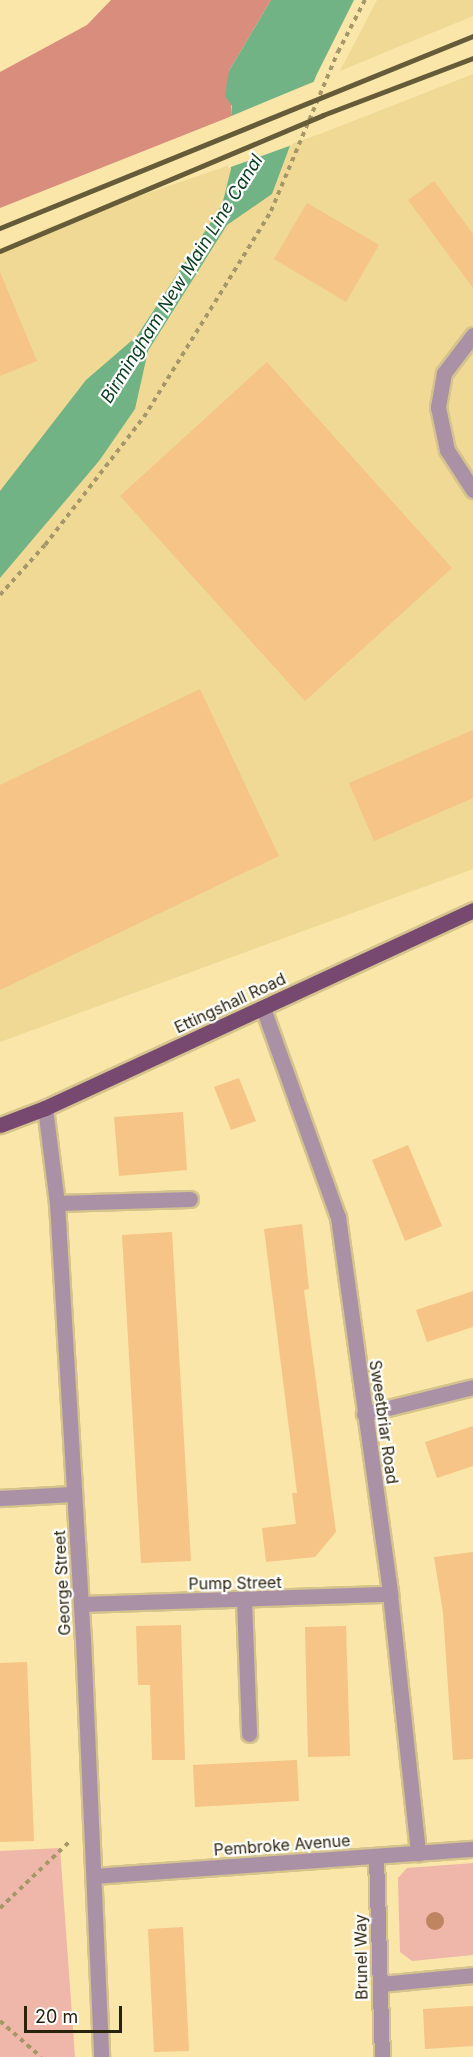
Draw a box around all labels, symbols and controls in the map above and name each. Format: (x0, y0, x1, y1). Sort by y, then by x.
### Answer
water label: Birmingham New Main Line Canal (96, 151, 268, 407)
street label: Ettingshall Road (171, 969, 289, 1037)
street label: Sweetbriar Road (366, 1359, 402, 1485)
street label: George Street (50, 1530, 74, 1636)
street label: Pump Street (188, 1573, 282, 1593)
street label: Pembroke Avenue (213, 1831, 351, 1859)
street label: Brunel Way (351, 1914, 371, 2000)
scale bar (27, 1994, 124, 2032)
text: 20 m (35, 2006, 78, 2027)

